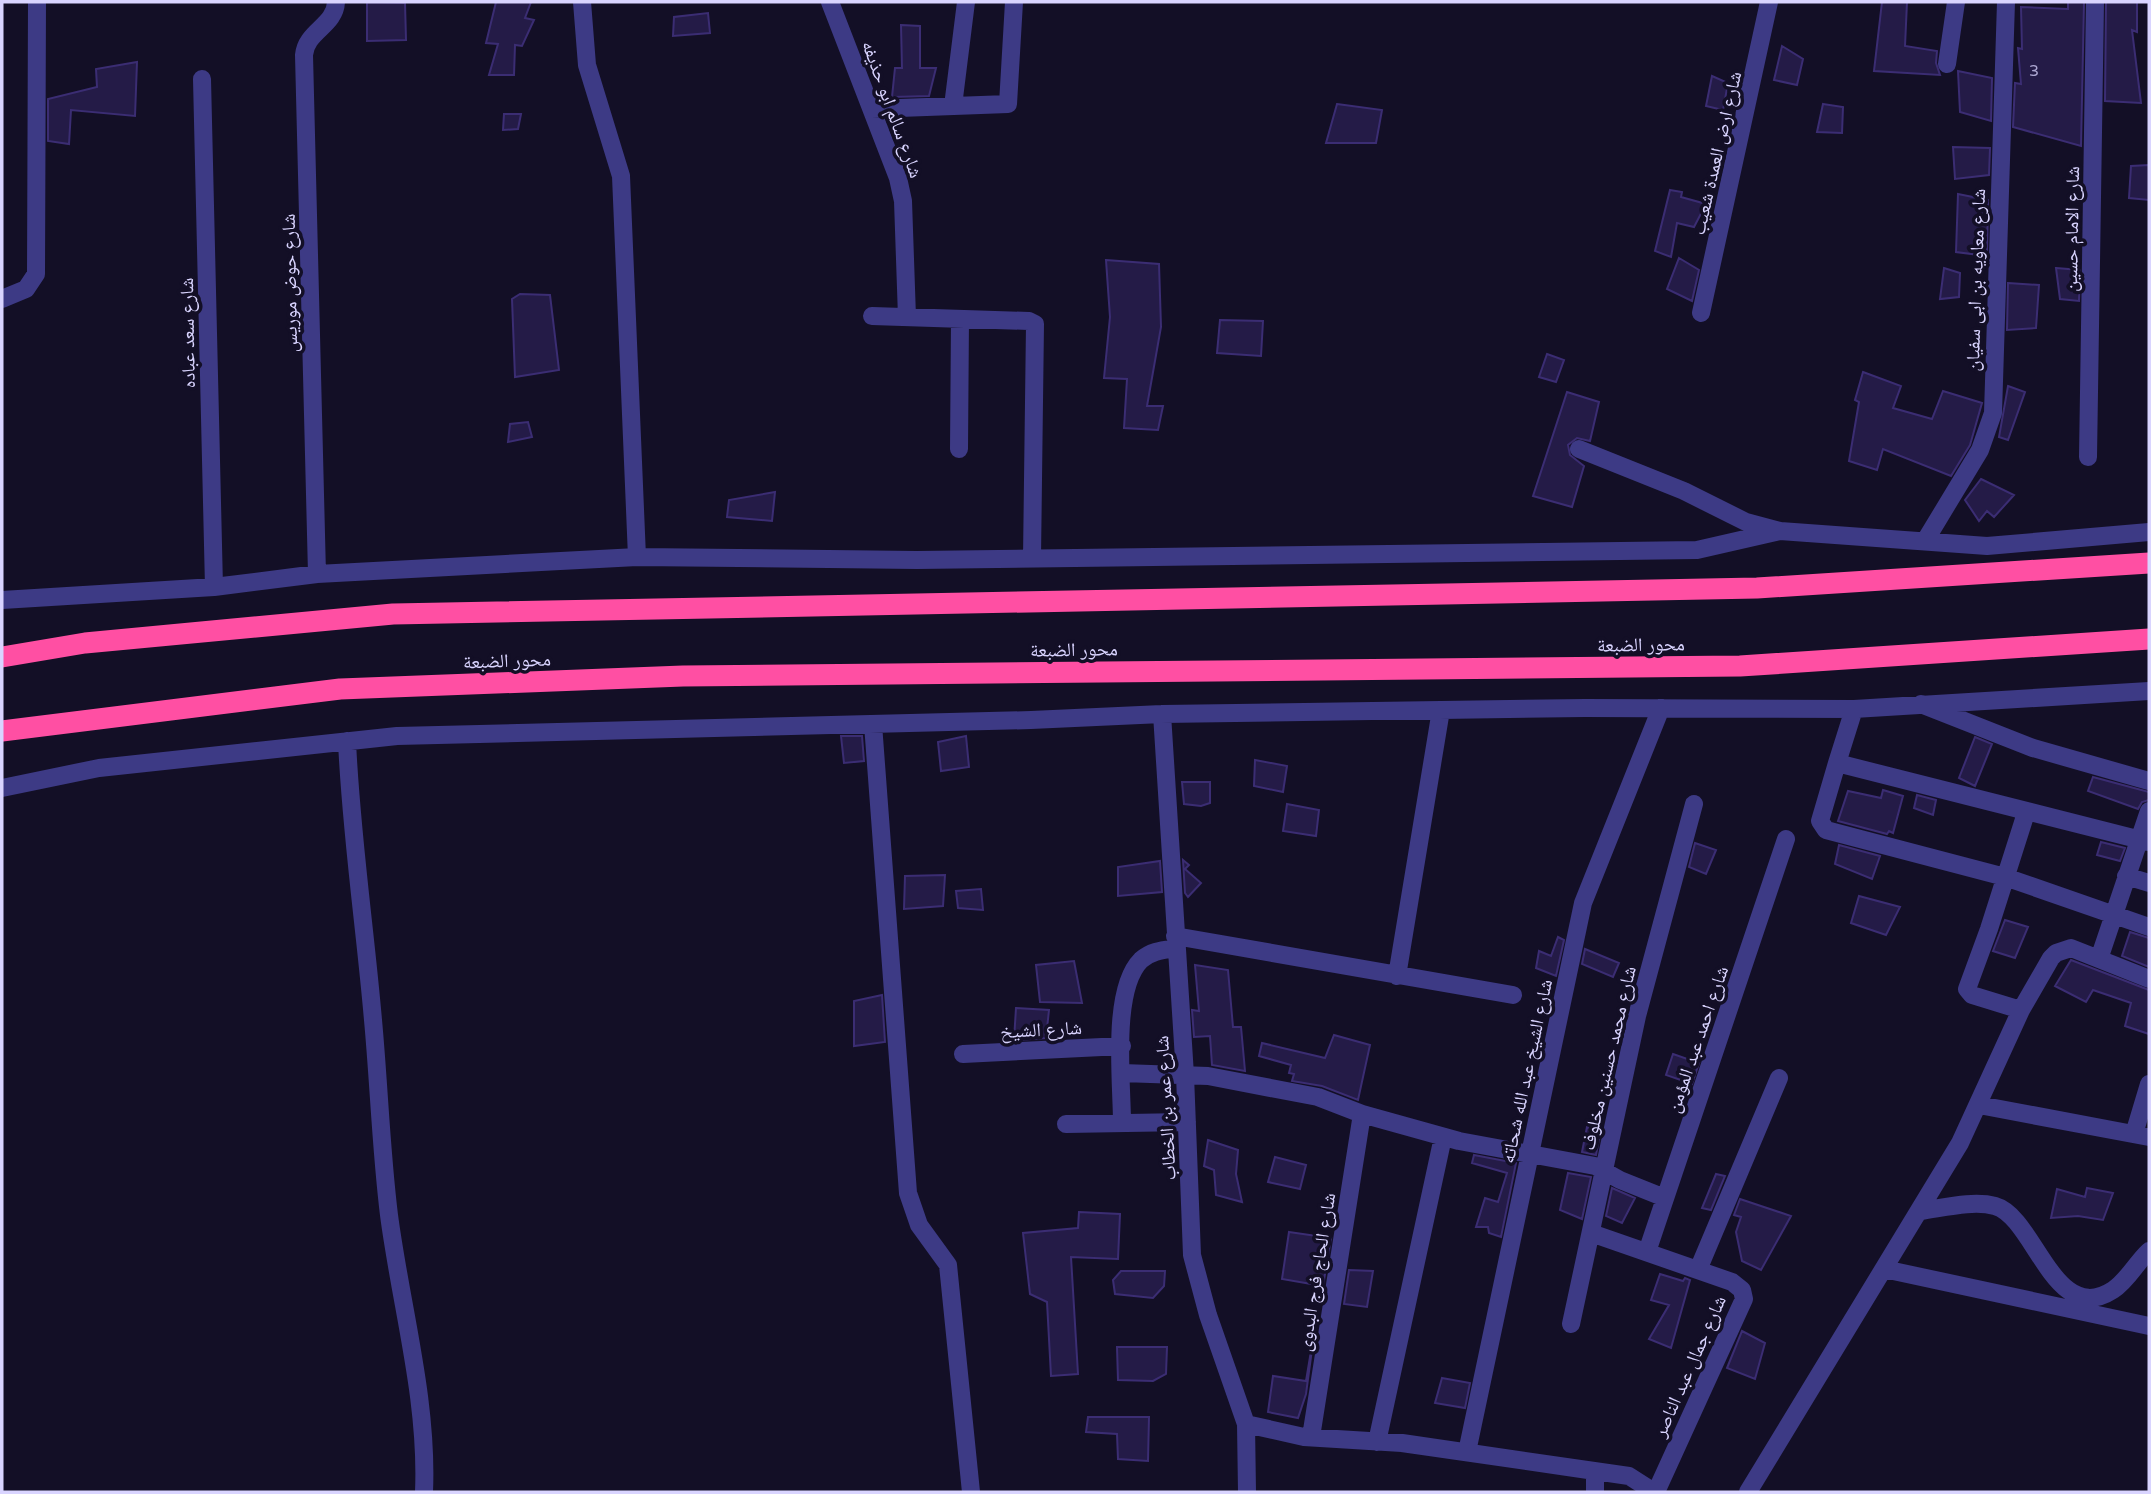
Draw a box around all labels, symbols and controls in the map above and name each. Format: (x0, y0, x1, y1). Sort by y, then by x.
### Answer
street label: شارع سالم ابو حذيفه (856, 38, 927, 181)
house number: 3 (2029, 61, 2039, 81)
street label: شارع ارض العمدة شعيب (1687, 69, 1747, 237)
street label: شارع الامام حسين (2060, 166, 2086, 292)
street label: شارع معاويه بن ابى سفيان (1962, 188, 1990, 372)
street label: شارع حوض موريس (278, 214, 302, 352)
street label: شارع سعد عباده (176, 277, 200, 389)
street label: محور الضبعة (1597, 633, 1685, 657)
street label: محور الضبعة (1030, 638, 1118, 662)
street label: محور الضبعة (463, 648, 551, 674)
street label: شارع احمد عبد المؤمن (1663, 963, 1733, 1116)
street label: شارع محمد حسنين مخلوف (1577, 964, 1641, 1152)
street label: شارع الشيخ عبد الله شحاته (1497, 977, 1558, 1165)
street label: شارع الشيخ (1000, 1017, 1082, 1044)
street label: شارع عمر بن الخطاب (1151, 1035, 1181, 1181)
street label: شارع الحاج فرج البدوى (1294, 1191, 1340, 1353)
street label: شارع جمال عبد الناصر (1648, 1292, 1731, 1442)

